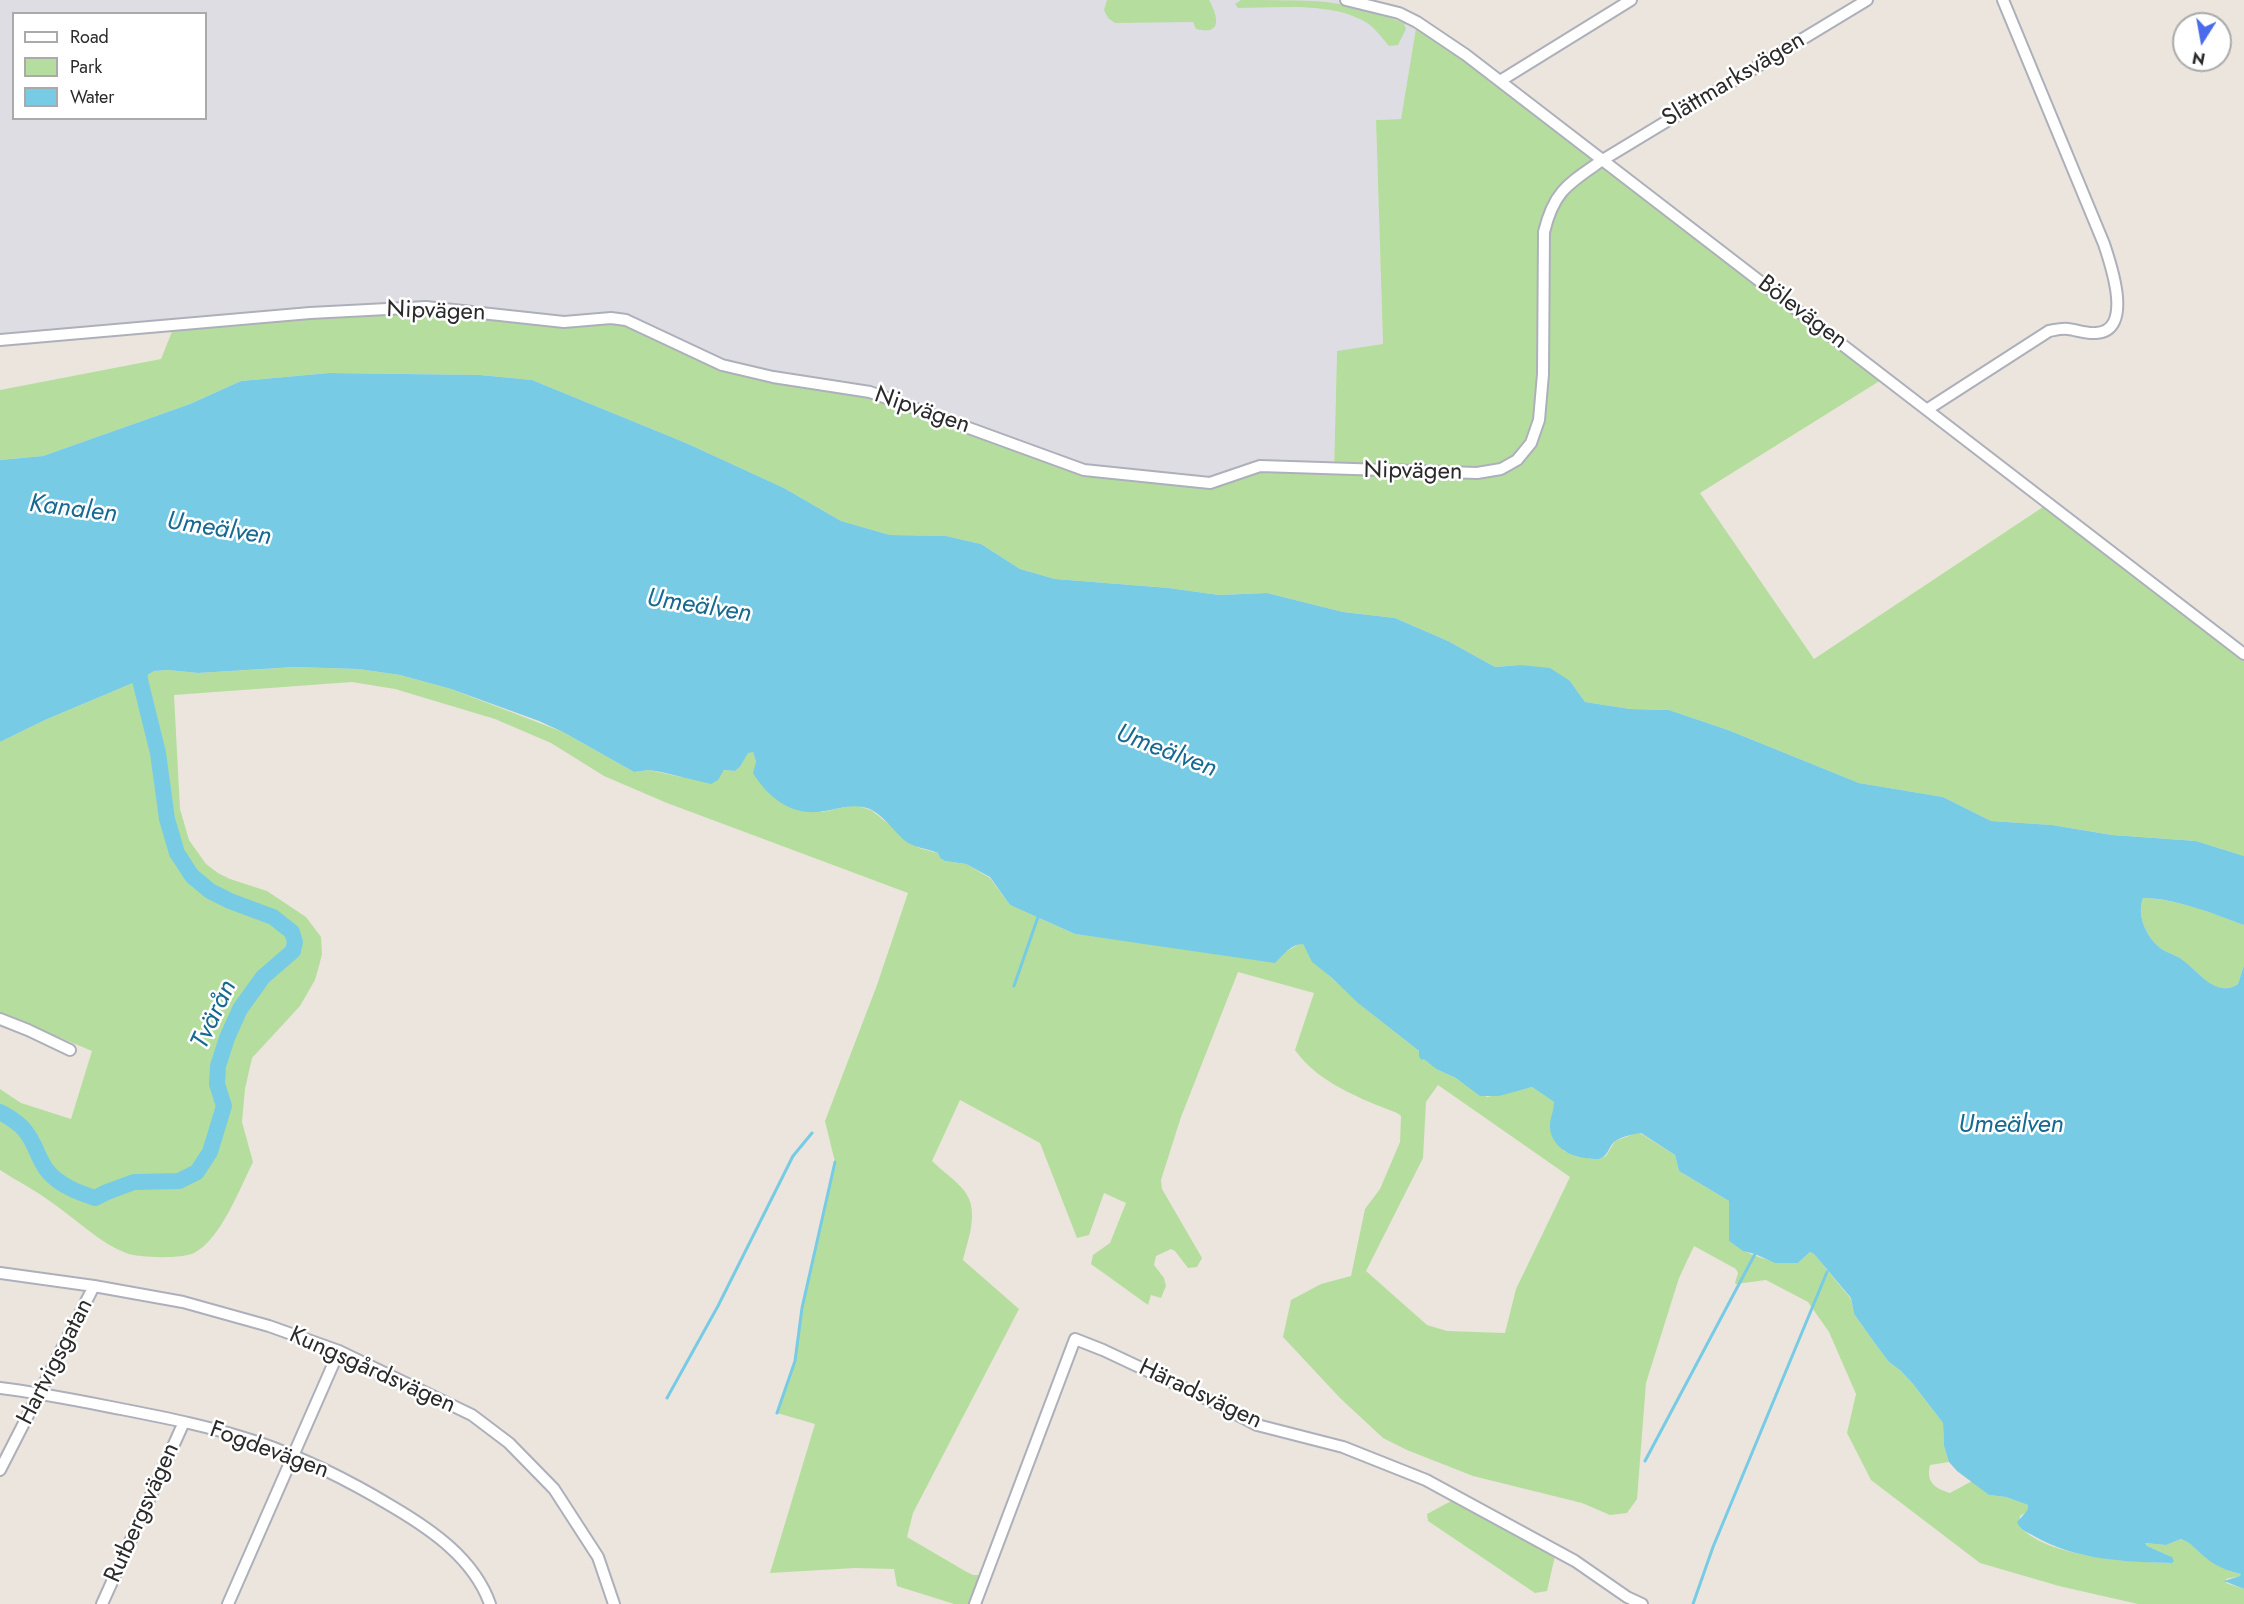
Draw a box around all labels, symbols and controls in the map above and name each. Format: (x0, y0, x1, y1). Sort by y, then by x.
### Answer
legend (12, 12, 207, 120)
north arrow (2172, 12, 2232, 72)
text: Road (70, 24, 109, 50)
street label: Slättmarksvägen (1657, 26, 1811, 134)
text: N (2190, 46, 2207, 71)
text: Park (70, 54, 102, 80)
text: Water (70, 84, 114, 110)
street label: Bölevägen (1751, 270, 1853, 356)
street label: Nipvägen (386, 296, 486, 328)
street label: Nipvägen (871, 381, 973, 441)
street label: Nipvägen (1363, 457, 1463, 487)
water label: Kanalen (27, 489, 119, 531)
water label: Umeälven (164, 506, 274, 554)
water label: Umeälven (644, 583, 754, 631)
water label: Umeälven (1111, 719, 1221, 785)
water label: Tvärån (186, 975, 244, 1055)
water label: Umeälven (1958, 1110, 2064, 1142)
street label: Hartvigsgatan (12, 1294, 100, 1430)
street label: Kungsgårdsvägen (284, 1321, 460, 1421)
street label: Häradsvägen (1134, 1354, 1266, 1436)
street label: Fogdevägen (206, 1416, 332, 1486)
street label: Rutbergsvägen (99, 1439, 187, 1587)

